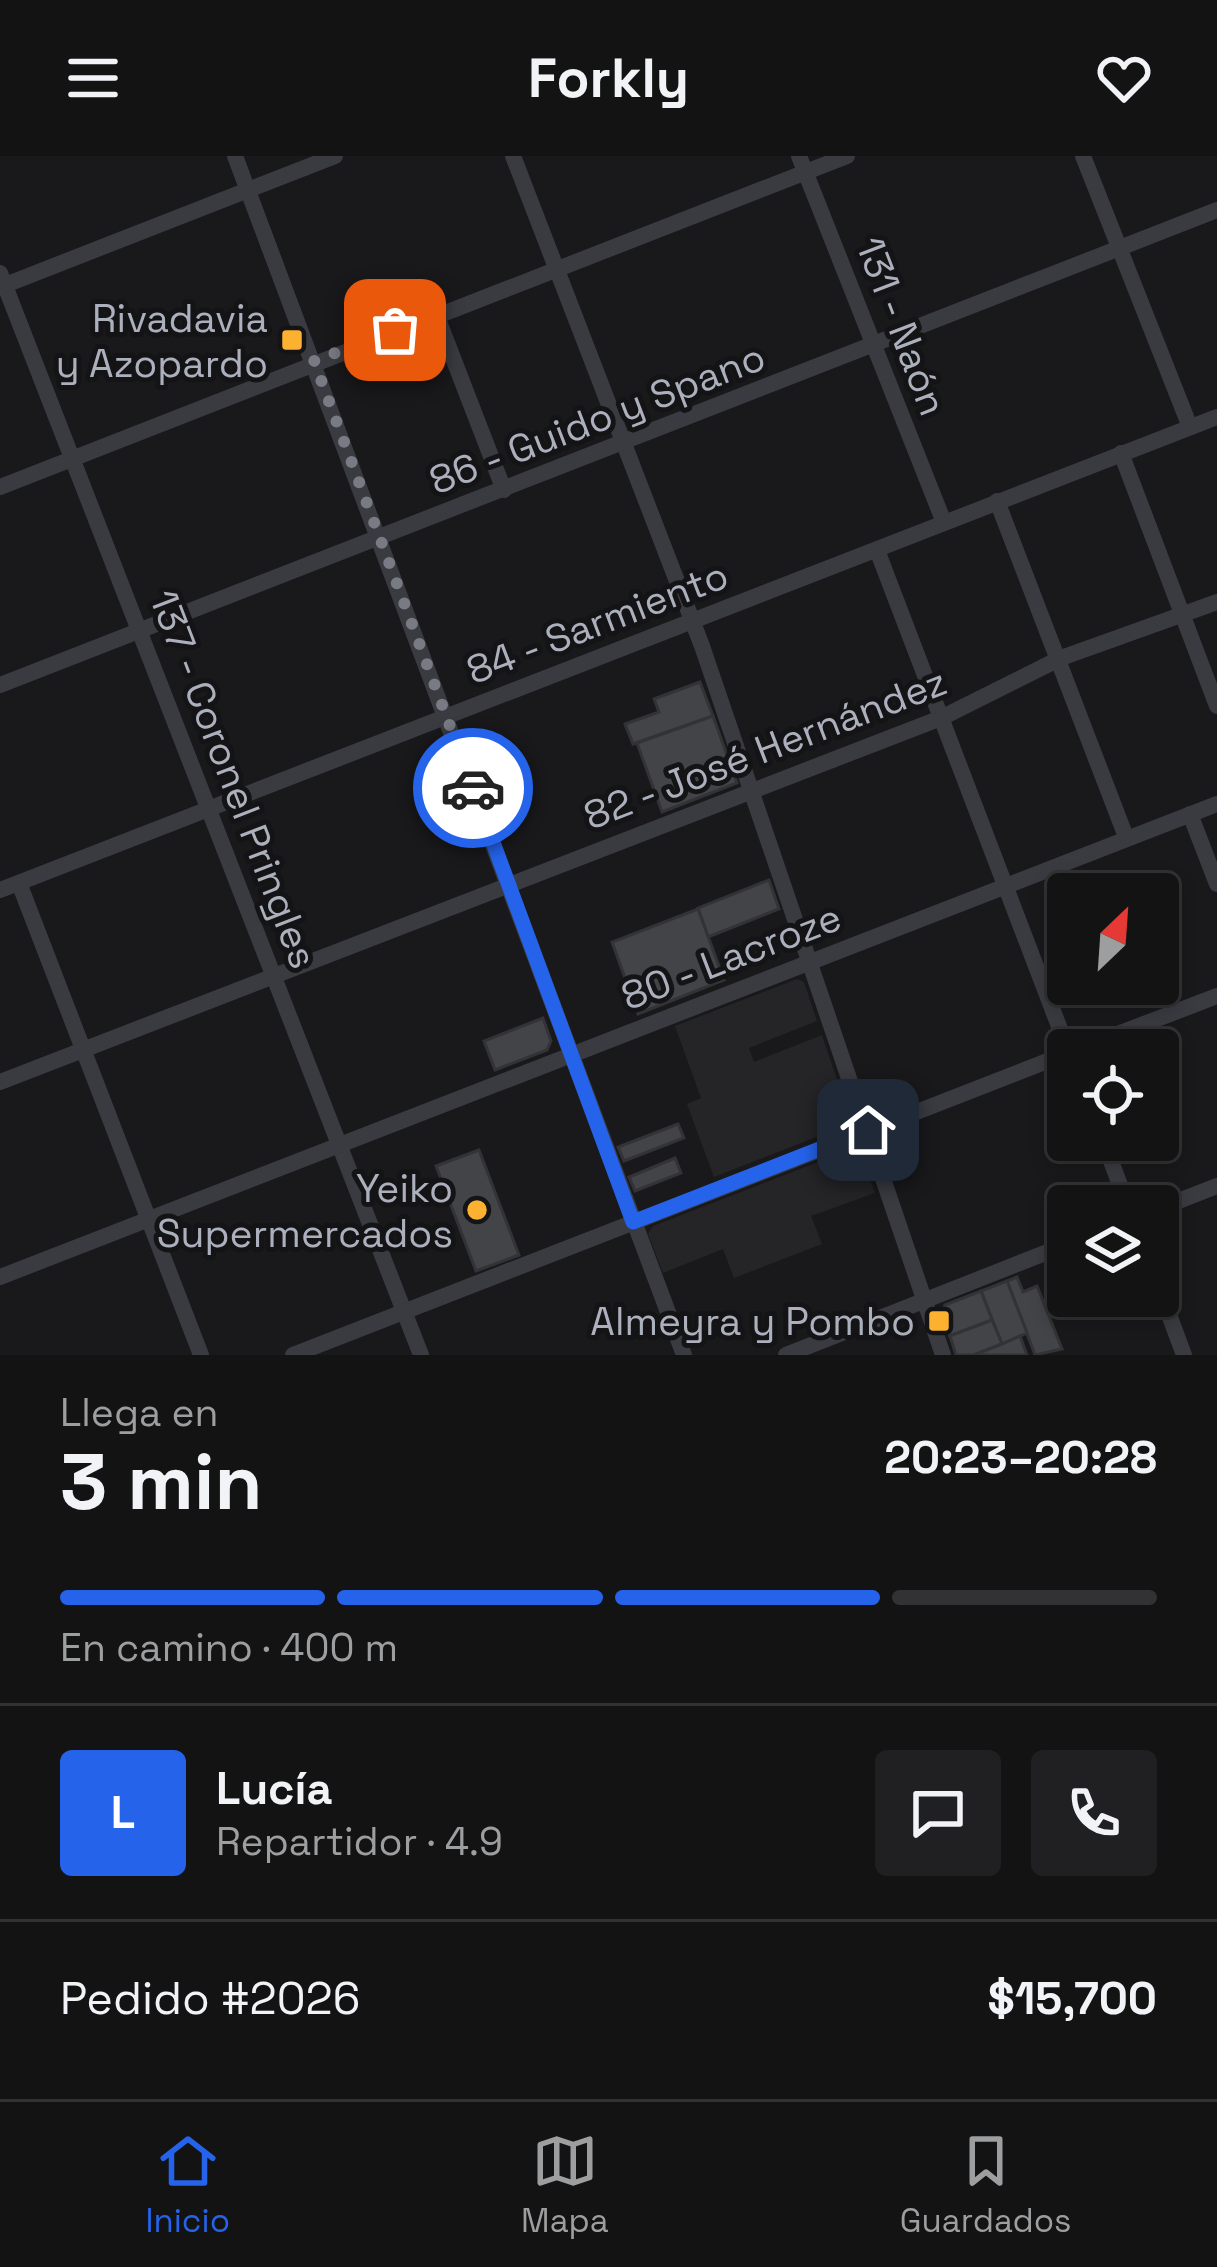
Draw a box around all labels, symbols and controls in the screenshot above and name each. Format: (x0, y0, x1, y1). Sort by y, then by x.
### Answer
text: Forkly (528, 44, 689, 113)
icon: menu (60, 45, 126, 111)
icon: heart (1091, 45, 1157, 111)
street label: 131 - Naón (845, 230, 958, 422)
pin (344, 279, 446, 381)
place label: Rivadavia y Azopardo (56, 294, 268, 388)
icon: bag (362, 297, 428, 363)
marker: Rivadavia y Azopardo (279, 327, 305, 353)
street label: 86 - Guido y Spano (422, 332, 772, 505)
street label: 84 - Sarmiento (460, 550, 735, 695)
street label: 137 - Coronel Pringles (139, 583, 328, 975)
street label: 82 - José Hernández (577, 657, 954, 840)
courier (413, 728, 533, 848)
icon: car (440, 755, 506, 821)
north arrow (1047, 873, 1179, 1005)
map controls (1047, 873, 1179, 1317)
street label: 80 - Lacroze (614, 892, 848, 1021)
button: locate (1047, 1029, 1179, 1161)
pin (817, 1079, 919, 1181)
icon: home (835, 1097, 901, 1163)
place label: Yeiko Supermercados (157, 1164, 453, 1258)
button: layers (1047, 1185, 1179, 1317)
marker: Yeiko Supermercados (464, 1197, 490, 1223)
place label: Almeyra y Pombo (590, 1297, 915, 1346)
marker: Almeyra y Pombo (926, 1308, 952, 1334)
text: Llega en (60, 1388, 218, 1437)
text: 20:23–20:28 (884, 1429, 1157, 1486)
text: 3 min (60, 1432, 263, 1532)
text: En camino · 400 m (60, 1623, 398, 1672)
button: chat (875, 1750, 1001, 1876)
button: phone (1031, 1750, 1157, 1876)
text: Lucía (216, 1760, 332, 1817)
text: L (111, 1784, 135, 1841)
text: Repartidor · 4.9 (216, 1817, 503, 1866)
text: Pedido #2026 (60, 1970, 360, 2027)
text: $15,700 (988, 1970, 1157, 2027)
tab: Inicio (146, 2128, 230, 2242)
tab: Mapa (521, 2128, 609, 2242)
tab: Guardados (900, 2128, 1071, 2242)

